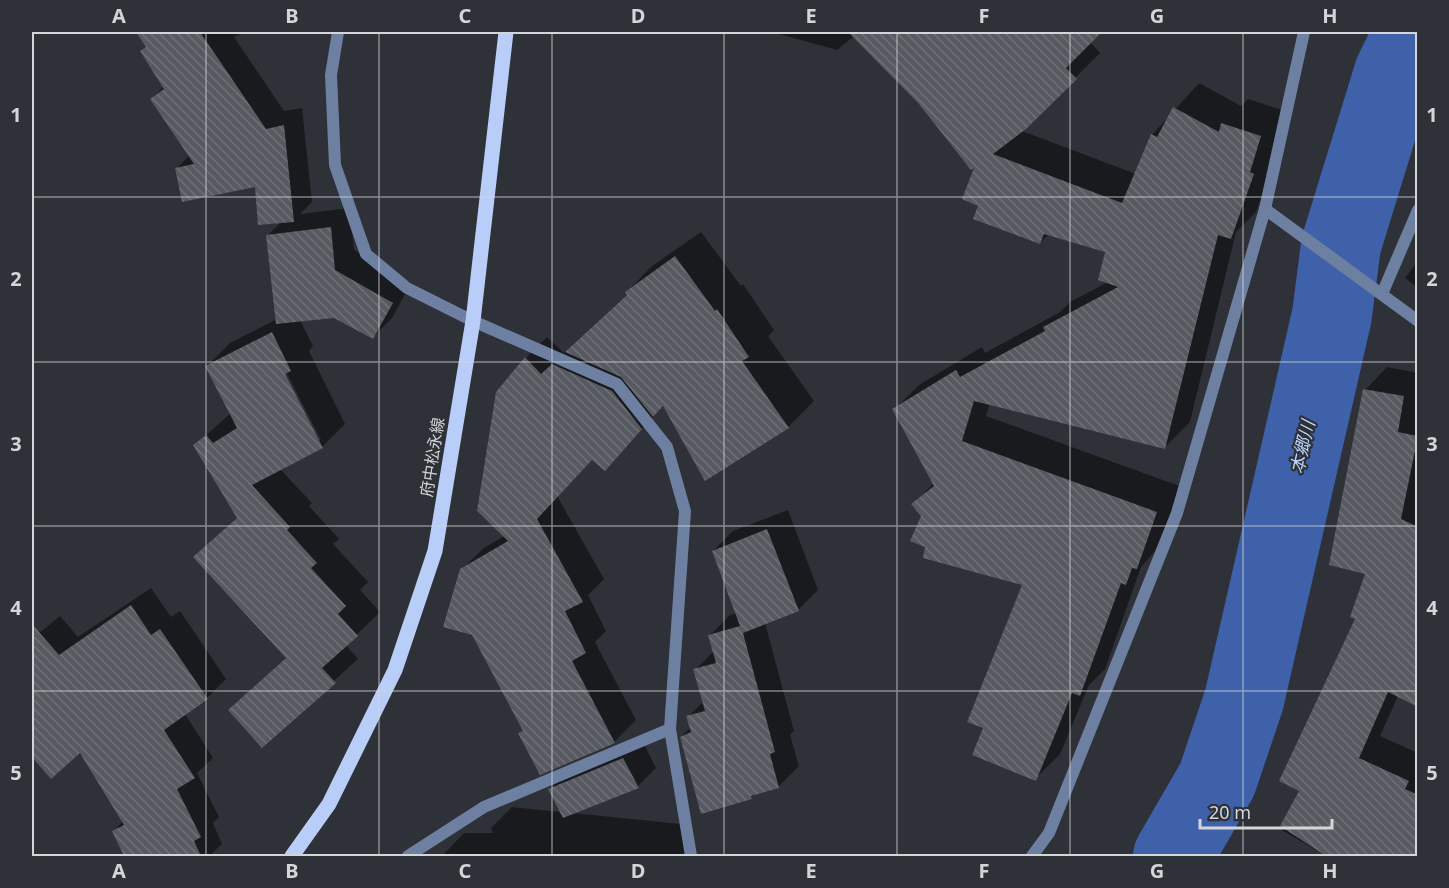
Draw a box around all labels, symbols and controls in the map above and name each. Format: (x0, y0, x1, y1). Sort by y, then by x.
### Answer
text: A (112, 2, 126, 29)
text: B (285, 2, 299, 29)
text: C (459, 2, 472, 29)
text: D (631, 2, 645, 29)
text: E (805, 2, 817, 29)
text: F (979, 2, 989, 29)
text: G (1150, 2, 1164, 29)
text: H (1322, 2, 1338, 29)
text: 1 (10, 101, 22, 128)
text: 1 (1426, 101, 1438, 128)
text: 2 (10, 265, 22, 292)
text: 2 (1426, 265, 1438, 292)
street label: 府中松永線 (415, 416, 449, 498)
water label: 本郷川 (1284, 416, 1320, 476)
text: 3 (10, 430, 22, 457)
text: 3 (1426, 430, 1438, 457)
text: 4 (10, 594, 22, 621)
text: 4 (1426, 594, 1438, 621)
text: 5 (10, 759, 22, 786)
text: 5 (1426, 759, 1438, 786)
scale bar (1200, 792, 1332, 830)
text: 20 m (1209, 800, 1251, 824)
text: A (112, 857, 126, 884)
text: B (285, 857, 299, 884)
text: C (459, 857, 472, 884)
text: D (631, 857, 645, 884)
text: E (805, 857, 817, 884)
text: F (979, 857, 989, 884)
text: G (1150, 857, 1164, 884)
text: H (1322, 857, 1338, 884)

